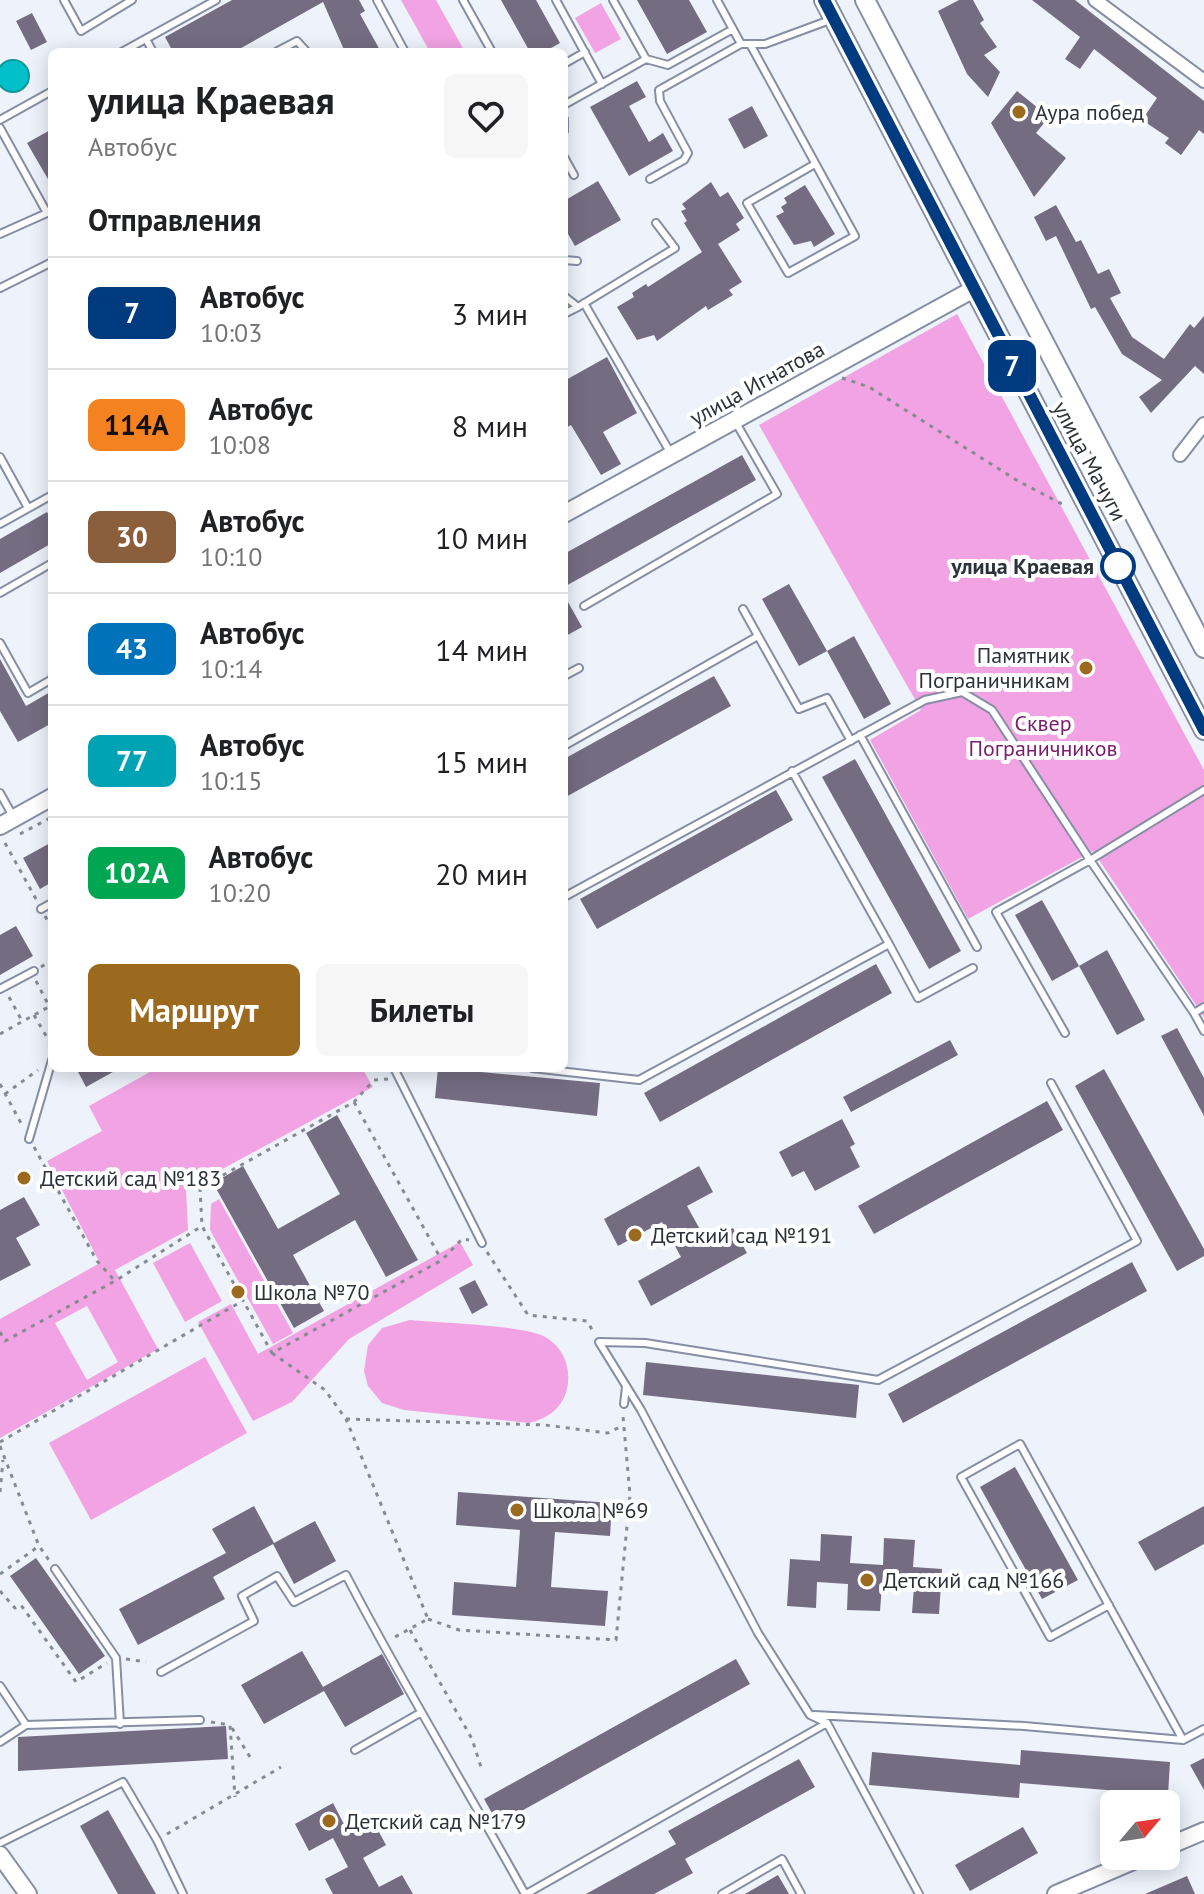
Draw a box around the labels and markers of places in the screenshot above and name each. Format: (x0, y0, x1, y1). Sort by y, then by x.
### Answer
place label: Аура побед (1035, 98, 1144, 126)
marker: Аура побед (1010, 103, 1028, 121)
marker: улица Краевая (1101, 549, 1135, 583)
place label: улица Краевая (950, 552, 1094, 580)
place label: Памятник Пограничникам (919, 641, 1070, 694)
marker: Памятник Пограничникам (1077, 659, 1095, 677)
place label: Детский сад №183 (40, 1164, 221, 1192)
marker: Детский сад №183 (15, 1169, 33, 1187)
place label: Детский сад №191 (651, 1221, 832, 1249)
marker: Детский сад №191 (626, 1226, 644, 1244)
place label: Школа №70 (254, 1278, 370, 1306)
marker: Школа №70 (229, 1283, 247, 1301)
place label: Школа №69 (533, 1496, 649, 1524)
marker: Школа №69 (508, 1501, 526, 1519)
place label: Детский сад №166 (883, 1566, 1064, 1594)
marker: Детский сад №166 (858, 1571, 876, 1589)
place label: Детский сад №179 (345, 1807, 526, 1835)
marker: Детский сад №179 (320, 1812, 338, 1830)

